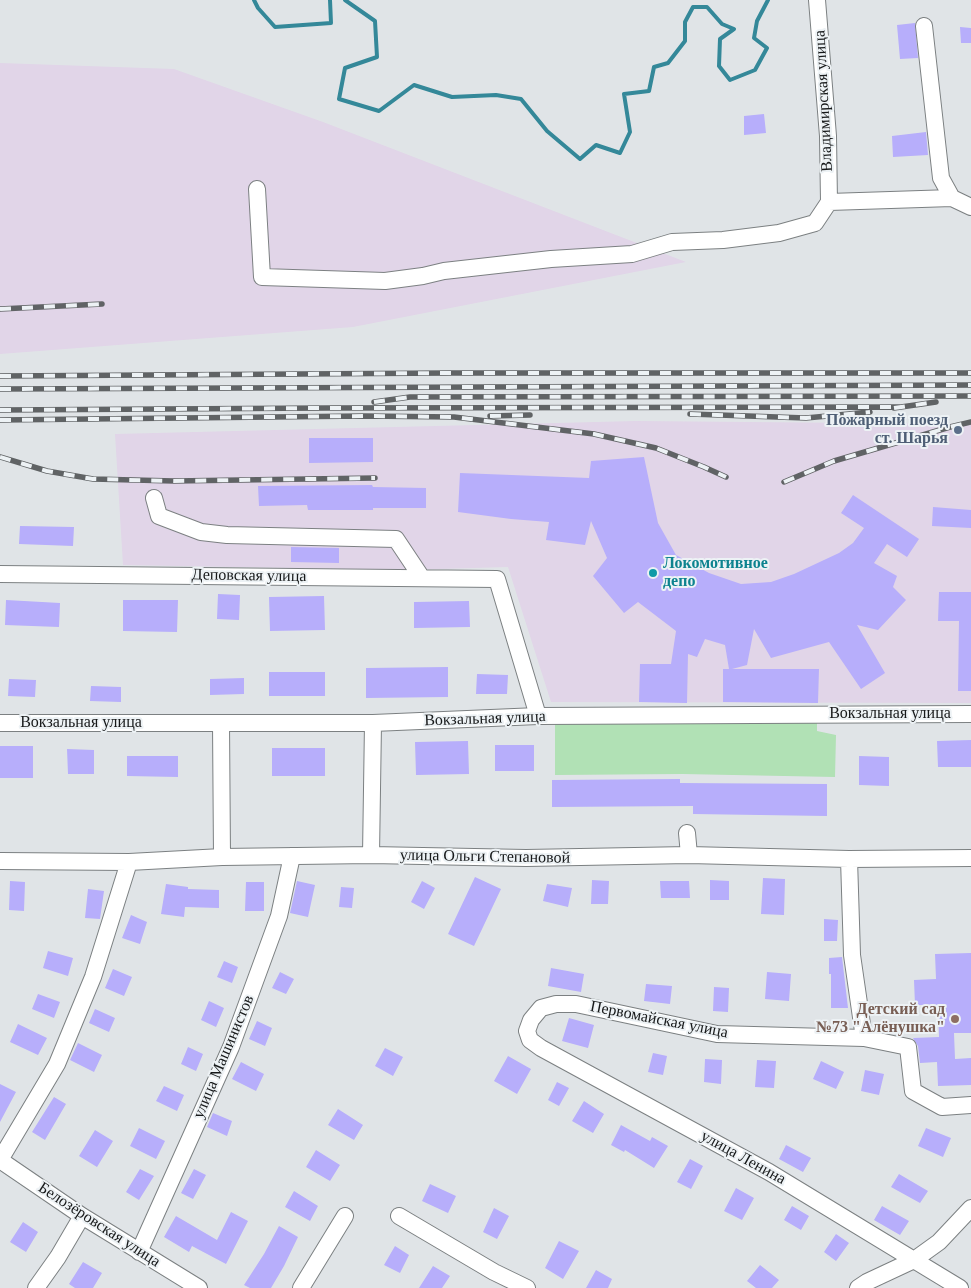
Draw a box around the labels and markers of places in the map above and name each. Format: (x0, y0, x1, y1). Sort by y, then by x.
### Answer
place label: Пожарный поезд ст. Шарья (826, 411, 948, 449)
marker: Пожарный поезд ст. Шарья (952, 424, 964, 436)
place label: Локомотивное депо (663, 554, 768, 592)
marker: Локомотивное депо (647, 567, 659, 579)
place label: Детский сад №73 "Алёнушка" (816, 1000, 945, 1038)
marker: Детский сад №73 "Алёнушка" (949, 1013, 961, 1025)

